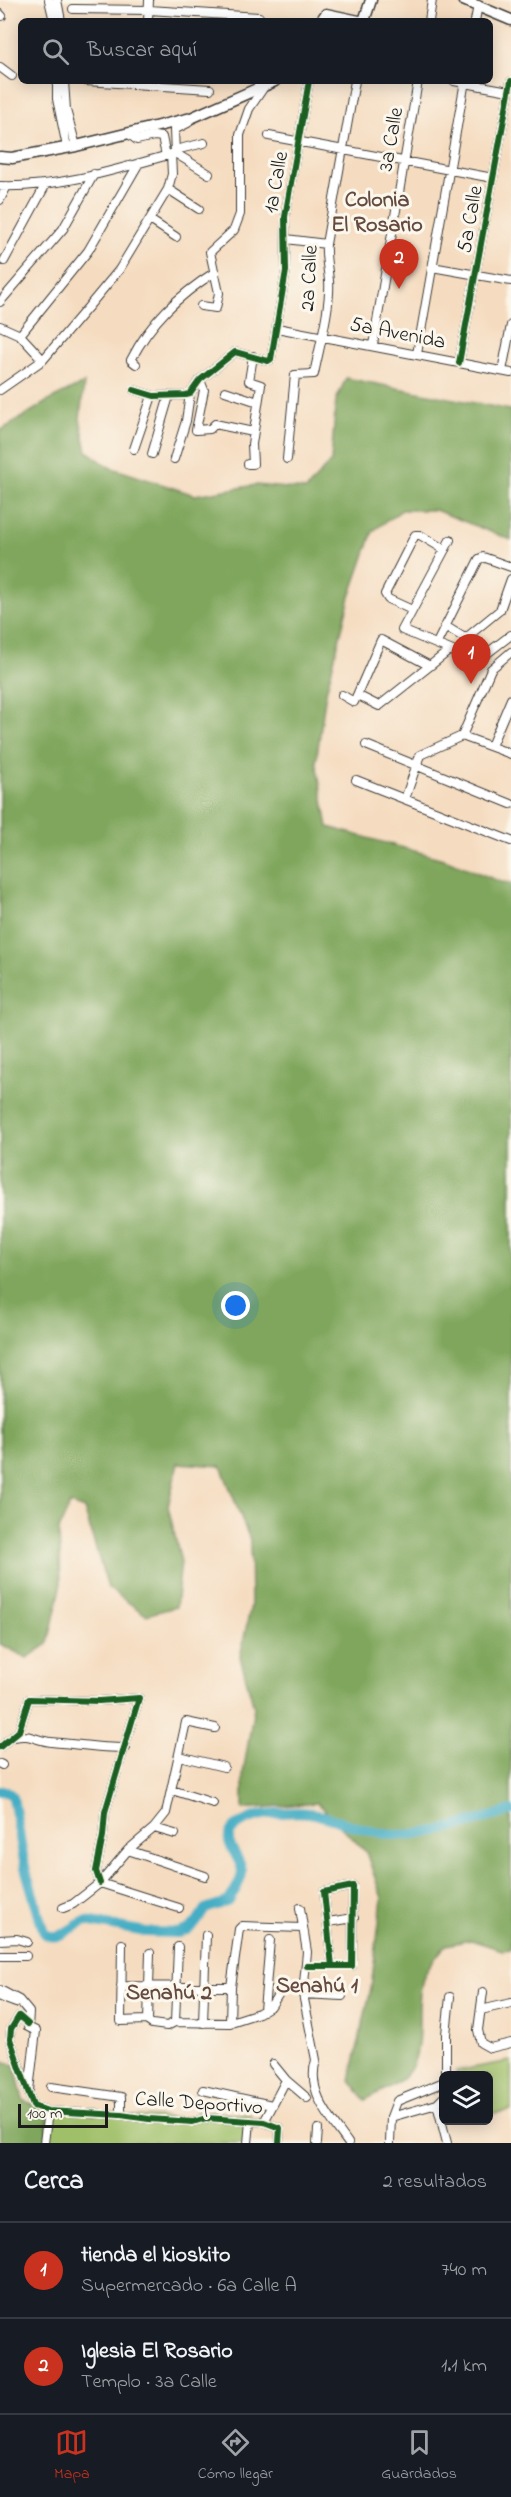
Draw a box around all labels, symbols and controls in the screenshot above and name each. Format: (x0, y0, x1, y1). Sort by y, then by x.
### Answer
search box (18, 18, 493, 84)
icon: search (39, 35, 72, 68)
text: Buscar aquí (87, 35, 197, 67)
street label: 3a Calle (372, 104, 412, 174)
street label: 1a Calle (257, 148, 297, 216)
street label: 5a Calle (450, 183, 492, 255)
district label: Colonia El Rosario (331, 185, 423, 242)
pin: 2 (380, 240, 418, 289)
street label: 2a Calle (293, 244, 327, 312)
street label: 5a Avenida (347, 310, 448, 358)
pin: 1 (452, 634, 490, 684)
your location (221, 1291, 250, 1320)
district label: Senahú 1 (276, 1971, 358, 2003)
district label: Senahú 2 (126, 1978, 212, 2010)
map controls (439, 2071, 493, 2125)
button: layers (439, 2071, 493, 2125)
street label: Calle Deportivo (134, 2085, 264, 2123)
scale bar (18, 2101, 108, 2128)
text: 100 m (27, 2102, 62, 2126)
text: Cerca (24, 2163, 84, 2201)
text: 2 resultados (383, 2168, 487, 2197)
text: tienda el kioskito (81, 2240, 231, 2272)
text: 1 (40, 2256, 47, 2285)
text: 740 m (441, 2256, 487, 2285)
text: Supermercado · 6a Calle A (81, 2272, 297, 2301)
text: Iglesia El Rosario (81, 2336, 233, 2368)
text: 2 (39, 2352, 48, 2381)
text: 1.1 km (441, 2352, 487, 2381)
text: Templo · 3a Calle (81, 2368, 217, 2397)
tab: Mapa (54, 2426, 90, 2486)
tab: Cómo llegar (198, 2426, 273, 2486)
tab: Guardados (381, 2426, 457, 2486)

